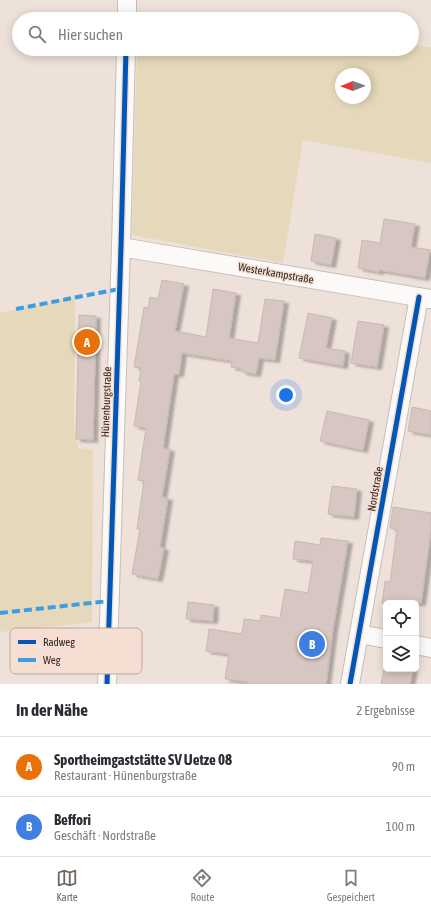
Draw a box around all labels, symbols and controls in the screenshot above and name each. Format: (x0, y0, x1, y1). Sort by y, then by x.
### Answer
search box (12, 12, 419, 56)
icon: search (26, 23, 48, 45)
text: Hier suchen (58, 26, 123, 43)
north arrow (335, 68, 371, 104)
street label: Westerkampstraße (237, 260, 315, 286)
pin: A (74, 327, 100, 357)
street label: Hünenburgstraße (99, 366, 113, 438)
your location (276, 385, 296, 405)
street label: Nordstraße (365, 466, 385, 512)
map controls (383, 600, 419, 672)
button: locate (383, 600, 419, 636)
legend (10, 628, 142, 674)
pin: B (299, 629, 325, 659)
text: Radweg (43, 636, 75, 648)
button: layers (383, 636, 419, 672)
text: Weg (43, 654, 61, 666)
text: In der Nähe (16, 700, 88, 720)
text: 2 Ergebnisse (356, 703, 415, 718)
text: Sportheimgaststätte SV Uetze 08 (54, 751, 232, 768)
text: A (26, 759, 32, 774)
text: 90 m (392, 759, 415, 774)
text: Restaurant · Hünenburgstraße (54, 768, 197, 783)
text: Beffori (54, 811, 91, 828)
text: B (26, 819, 32, 834)
text: 100 m (386, 819, 415, 834)
text: Geschäft · Nordstraße (54, 828, 156, 843)
tab: Karte (56, 867, 78, 903)
tab: Route (190, 867, 214, 903)
tab: Gespeichert (327, 867, 375, 903)

